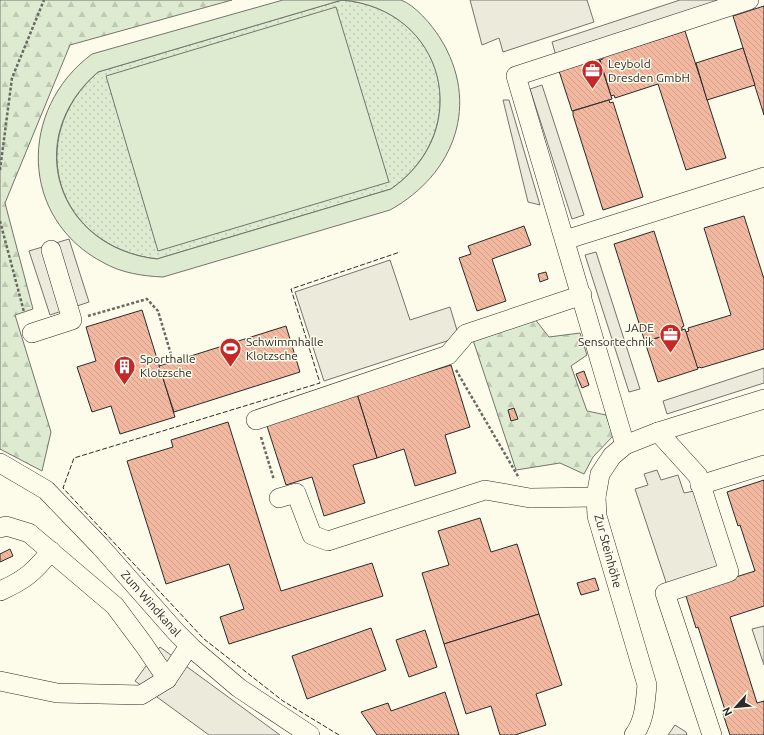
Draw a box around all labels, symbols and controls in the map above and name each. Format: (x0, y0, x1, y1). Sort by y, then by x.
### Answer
place label: Leybold Dresden GmbH (608, 57, 690, 84)
office icon: Leybold Dresden GmbH (580, 58, 606, 91)
place label: JADE Sensortechnik (578, 321, 654, 348)
office icon: JADE Sensortechnik (657, 322, 683, 355)
place label: Schwimmhalle Klotzsche (246, 335, 324, 362)
sports icon: Schwimmhalle Klotzsche (217, 336, 243, 369)
place label: Sporthalle Klotzsche (140, 352, 196, 379)
building icon: Sporthalle Klotzsche (111, 353, 137, 386)
street label: Zur Steinhöhe (592, 513, 625, 589)
street label: Zum Windkanal (119, 568, 184, 639)
north arrow (716, 687, 756, 727)
text: N (720, 705, 734, 718)

